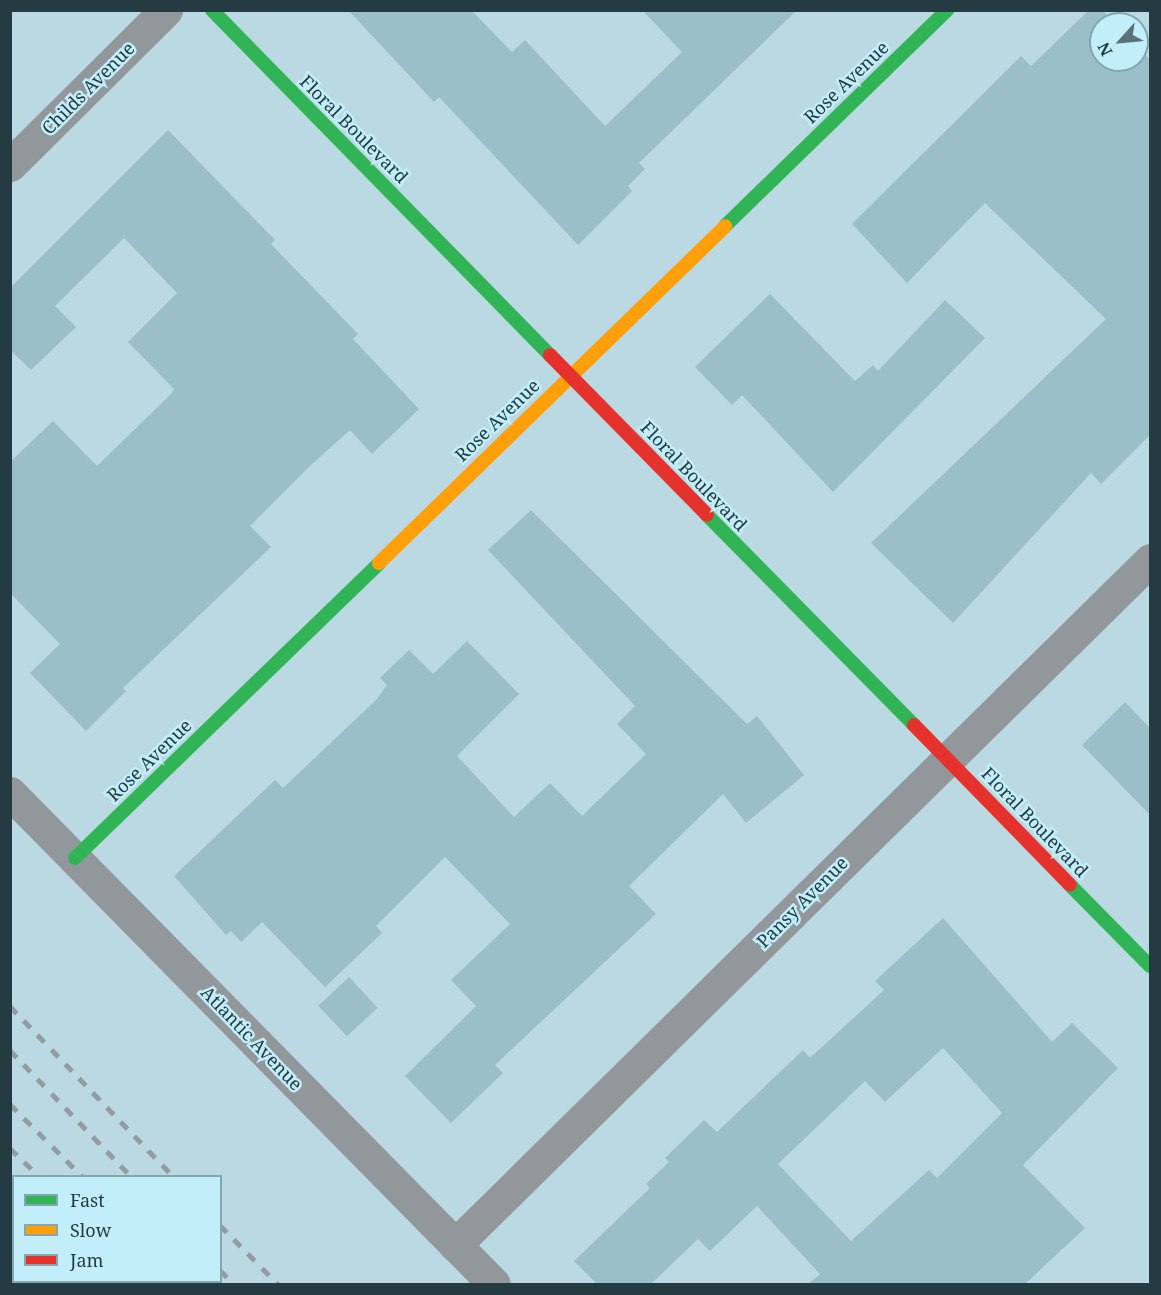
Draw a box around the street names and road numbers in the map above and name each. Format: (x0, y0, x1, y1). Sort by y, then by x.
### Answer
street label: Rose Avenue (799, 36, 893, 128)
street label: Childs Avenue (37, 37, 139, 139)
street label: Floral Boulevard (295, 70, 413, 188)
street label: Rose Avenue (450, 374, 544, 466)
street label: Floral Boulevard (636, 417, 752, 535)
street label: Rose Avenue (102, 714, 196, 806)
street label: Floral Boulevard (977, 763, 1093, 881)
street label: Pansy Avenue (752, 852, 852, 952)
street label: Atlantic Avenue (197, 981, 307, 1095)

